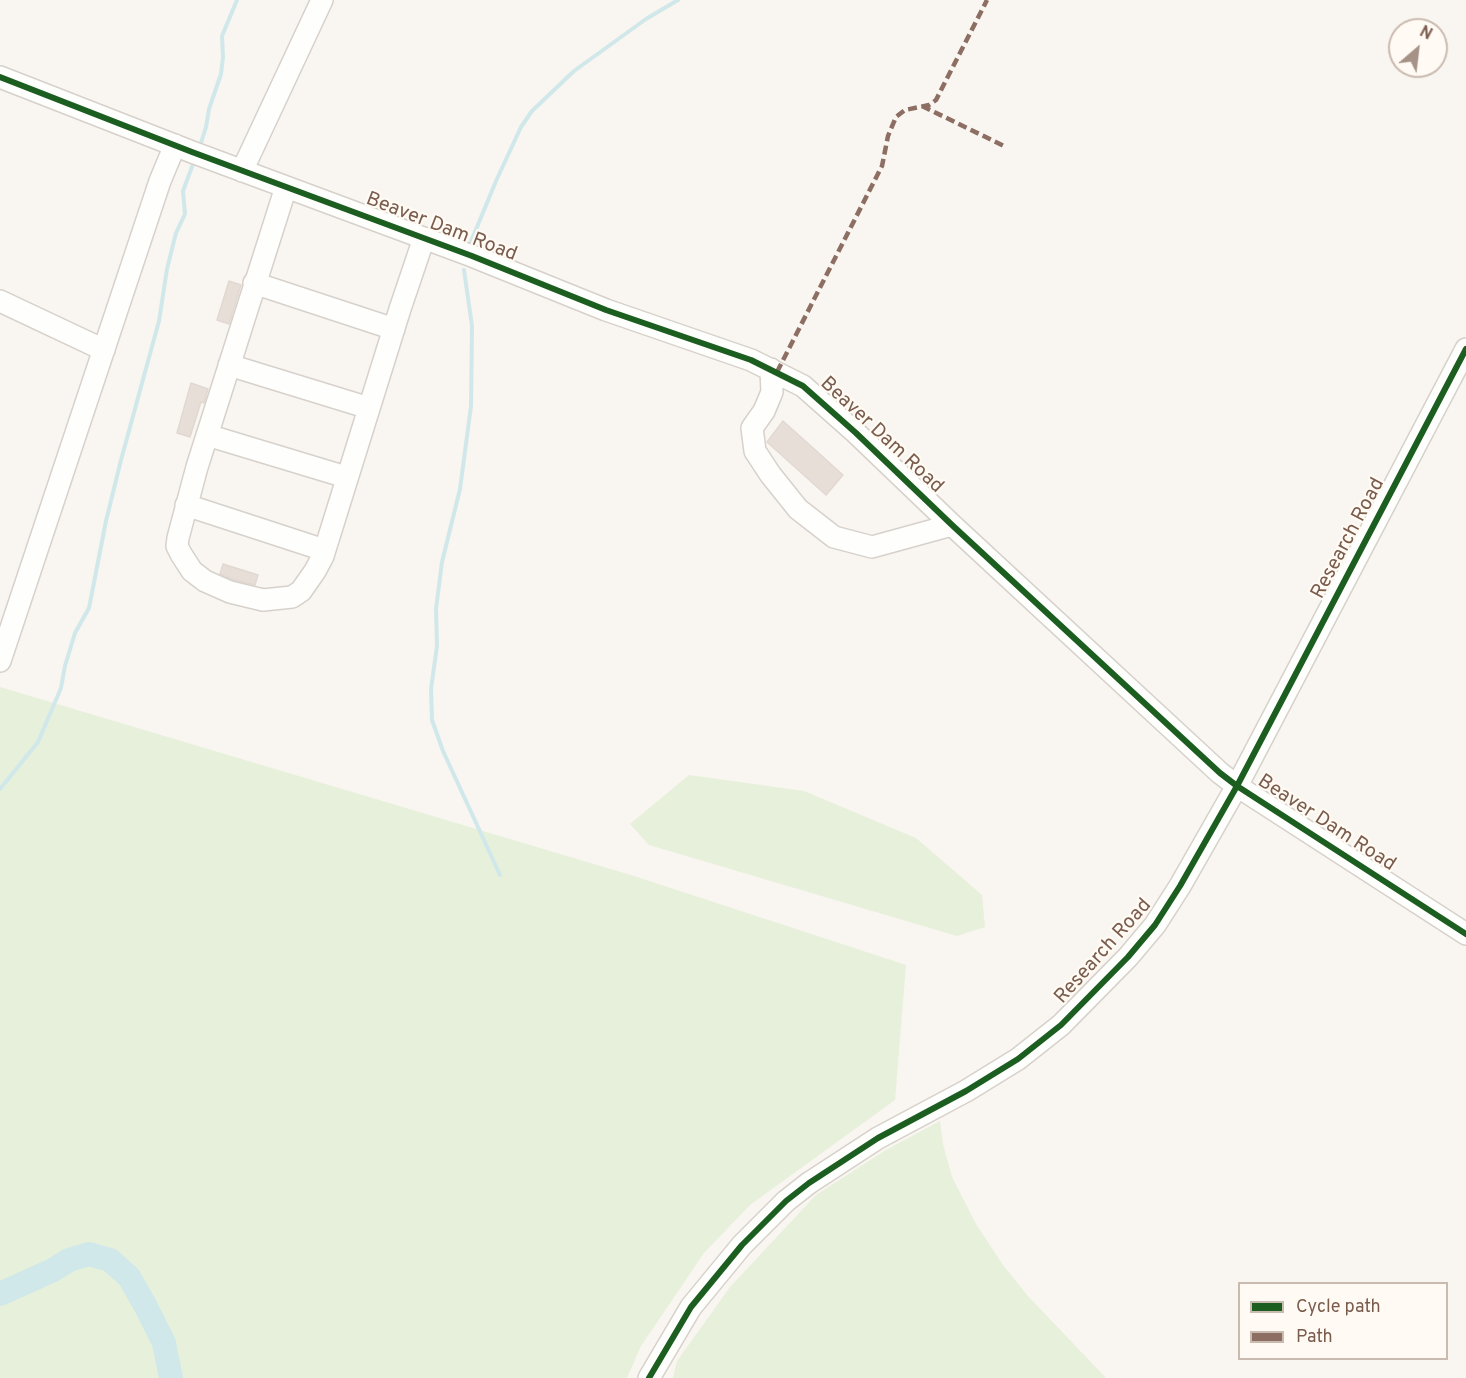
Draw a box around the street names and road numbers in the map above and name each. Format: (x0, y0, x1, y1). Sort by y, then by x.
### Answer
street label: Beaver Dam Road (362, 188, 520, 268)
street label: Beaver Dam Road (814, 373, 948, 499)
street label: Research Road (1307, 474, 1391, 604)
street label: Beaver Dam Road (1252, 770, 1400, 878)
street label: Research Road (1050, 894, 1158, 1010)

